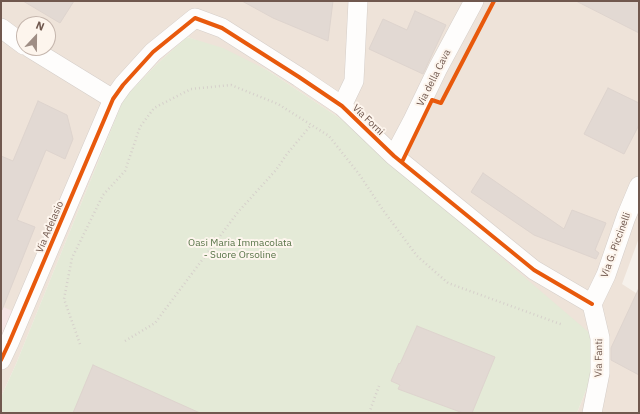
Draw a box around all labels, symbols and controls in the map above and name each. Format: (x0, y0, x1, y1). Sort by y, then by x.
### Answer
north arrow (16, 16, 56, 56)
text: N (34, 18, 46, 34)
street label: Via della Cava (415, 48, 453, 108)
street label: Via Forni (350, 102, 386, 138)
street label: Via Adelasio (34, 199, 66, 255)
street label: Via G. Piccinelli (599, 211, 633, 279)
park label: Oasi Maria Immacolata - Suore Orsoline (188, 237, 292, 260)
street label: Via Fanti (593, 339, 605, 377)

